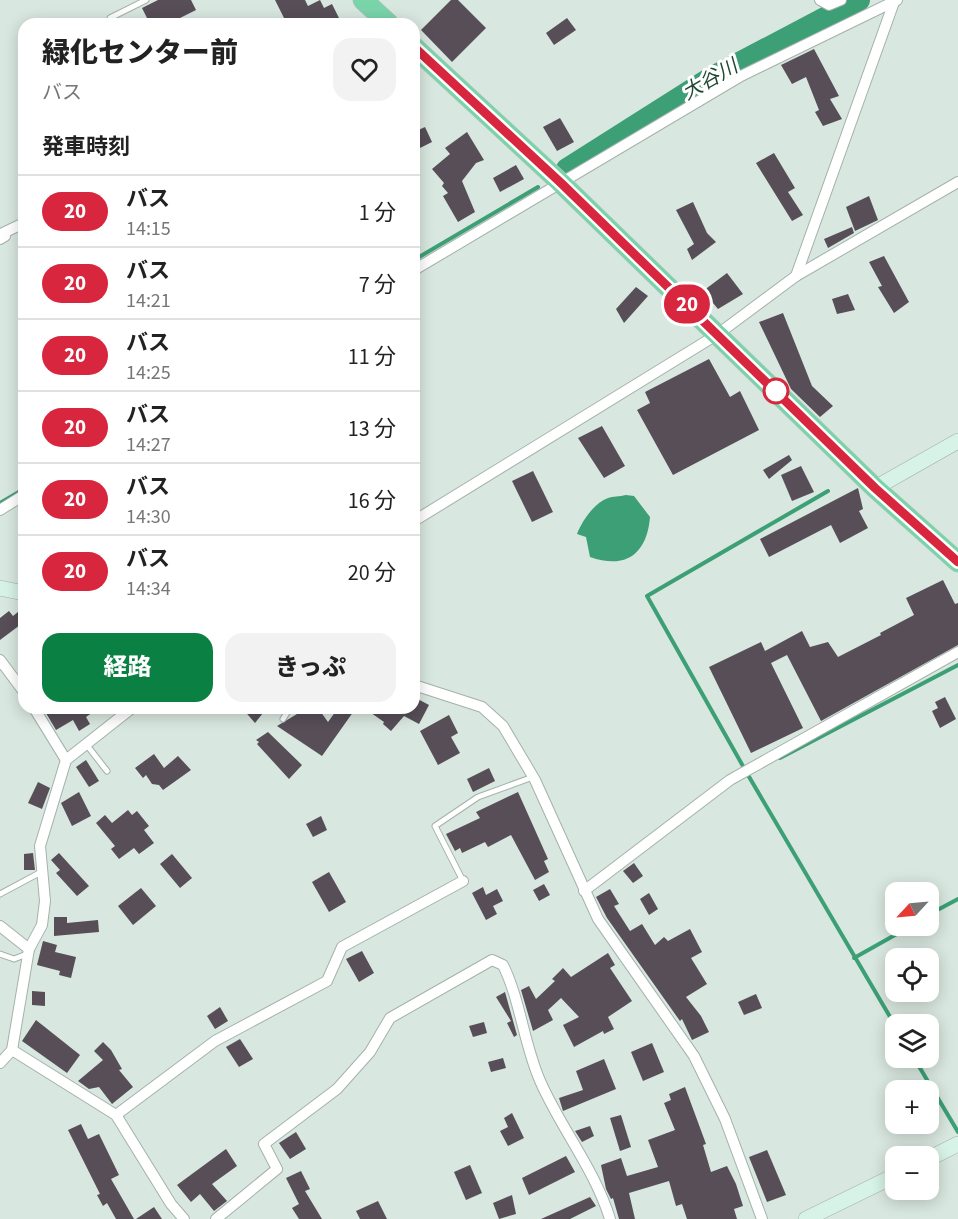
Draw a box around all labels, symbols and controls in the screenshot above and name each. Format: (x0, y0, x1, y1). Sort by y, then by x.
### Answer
text: 緑化センター前 (42, 33, 238, 73)
button: heart (333, 38, 396, 101)
water label: 大谷川 (677, 52, 745, 107)
text: バス (42, 79, 82, 107)
text: 発車時刻 (42, 131, 130, 163)
text: バス (126, 183, 170, 215)
text: 20 (64, 196, 86, 226)
text: 1 分 (359, 197, 396, 229)
text: 14:15 (126, 215, 171, 243)
text: バス (126, 255, 170, 287)
text: 20 (64, 268, 86, 298)
text: 7 分 (359, 269, 396, 301)
line badge: 20 (660, 284, 714, 324)
text: 14:21 (126, 287, 171, 315)
text: 20 (676, 289, 698, 319)
text: バス (126, 327, 170, 359)
text: 20 (64, 340, 86, 370)
text: 11 分 (348, 341, 396, 373)
text: 14:25 (126, 359, 171, 387)
unlabelled marker (763, 378, 789, 404)
text: バス (126, 399, 170, 431)
text: 20 (64, 412, 86, 442)
text: 13 分 (348, 413, 396, 445)
text: 14:27 (126, 431, 171, 459)
text: バス (126, 471, 170, 503)
text: 20 (64, 484, 86, 514)
text: 16 分 (348, 485, 396, 517)
text: 14:30 (126, 503, 171, 531)
text: バス (126, 543, 170, 575)
text: 20 (64, 556, 86, 586)
text: 20 分 (348, 557, 396, 589)
text: 14:34 (126, 575, 171, 603)
button: 経路 (42, 633, 213, 702)
button: きっぷ (225, 633, 396, 702)
north arrow (885, 882, 939, 936)
map controls (885, 882, 939, 1200)
button: locate (885, 948, 939, 1002)
button: layers (885, 1014, 939, 1068)
button: + (885, 1080, 939, 1134)
button: − (885, 1146, 939, 1200)

